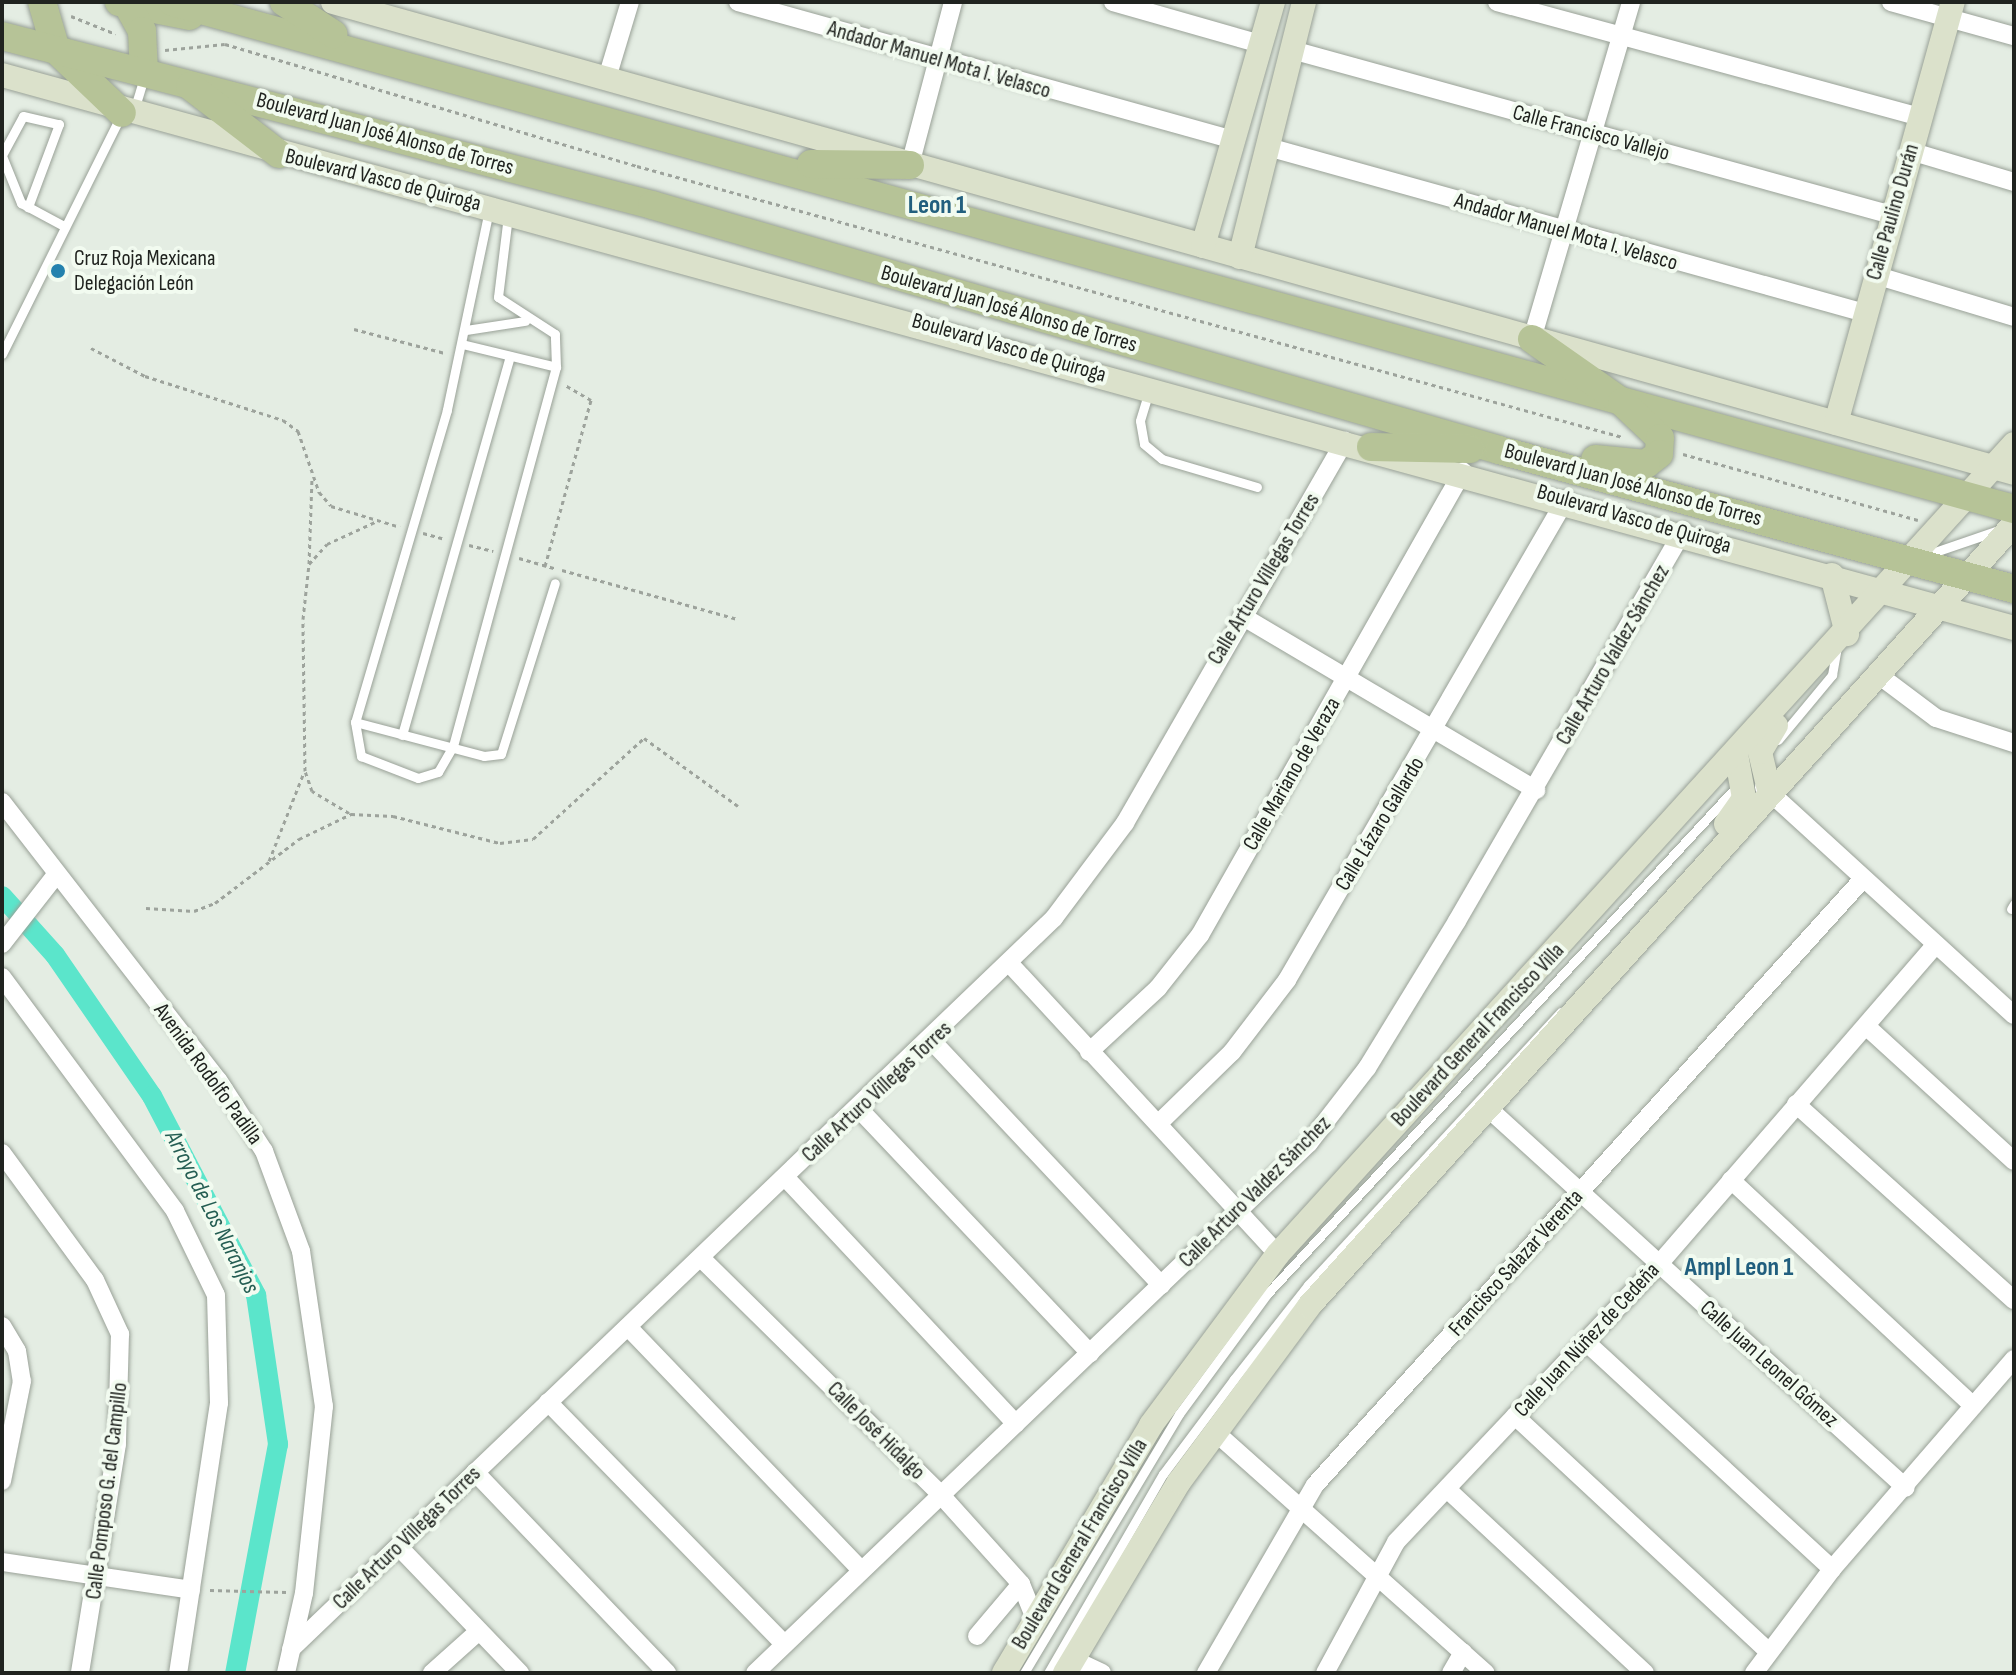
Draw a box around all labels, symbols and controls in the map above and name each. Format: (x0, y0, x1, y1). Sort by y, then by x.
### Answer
street label: Andador Manuel Mota I. Velasco (824, 15, 1054, 105)
street label: Boulevard Juan José Alonso de Torres (254, 87, 516, 181)
street label: Calle Francisco Vallejo (1510, 99, 1672, 167)
street label: Calle Paulino Durán (1861, 141, 1925, 283)
street label: Boulevard Vasco de Quiroga (282, 143, 484, 217)
street label: Andador Manuel Mota I. Velasco (1451, 187, 1681, 277)
district label: Leon 1 (908, 190, 966, 222)
place label: Cruz Roja Mexicana Delegación León (74, 245, 215, 296)
street label: Boulevard Juan José Alonso de Torres (878, 260, 1140, 358)
marker: Cruz Roja Mexicana Delegación León (49, 262, 67, 280)
street label: Boulevard Vasco de Quiroga (909, 308, 1109, 388)
street label: Boulevard Juan José Alonso de Torres (1502, 438, 1764, 532)
street label: Boulevard Vasco de Quiroga (1534, 479, 1734, 559)
street label: Calle Arturo Villegas Torres (1202, 489, 1326, 669)
street label: Calle Arturo Valdez Sánchez (1551, 560, 1675, 750)
street label: Calle Mariano de Veraza (1238, 693, 1346, 855)
street label: Calle Lázaro Gallardo (1330, 752, 1430, 896)
street label: Boulevard General Francisco Villa (1386, 938, 1570, 1132)
street label: Avenida Rodolfo Padilla (148, 998, 268, 1150)
street label: Calle Arturo Villegas Torres (797, 1016, 957, 1168)
street label: Calle Arturo Valdez Sánchez (1174, 1111, 1336, 1273)
water label: Arroyo de Los Naranjos (159, 1126, 265, 1298)
street label: Francisco Salazar Verenta (1443, 1184, 1589, 1342)
district label: Ampl Leon 1 (1685, 1252, 1793, 1284)
street label: Calle Juan Núñez de Cedeña (1509, 1257, 1665, 1423)
street label: Calle Juan Leonel Gómez (1694, 1295, 1844, 1433)
street label: Calle José Hidalgo (821, 1376, 931, 1486)
street label: Calle Pomposo G. del Campillo (81, 1381, 133, 1601)
street label: Boulevard General Francisco Villa (1007, 1434, 1153, 1654)
street label: Calle Arturo Villegas Torres (328, 1461, 486, 1615)

